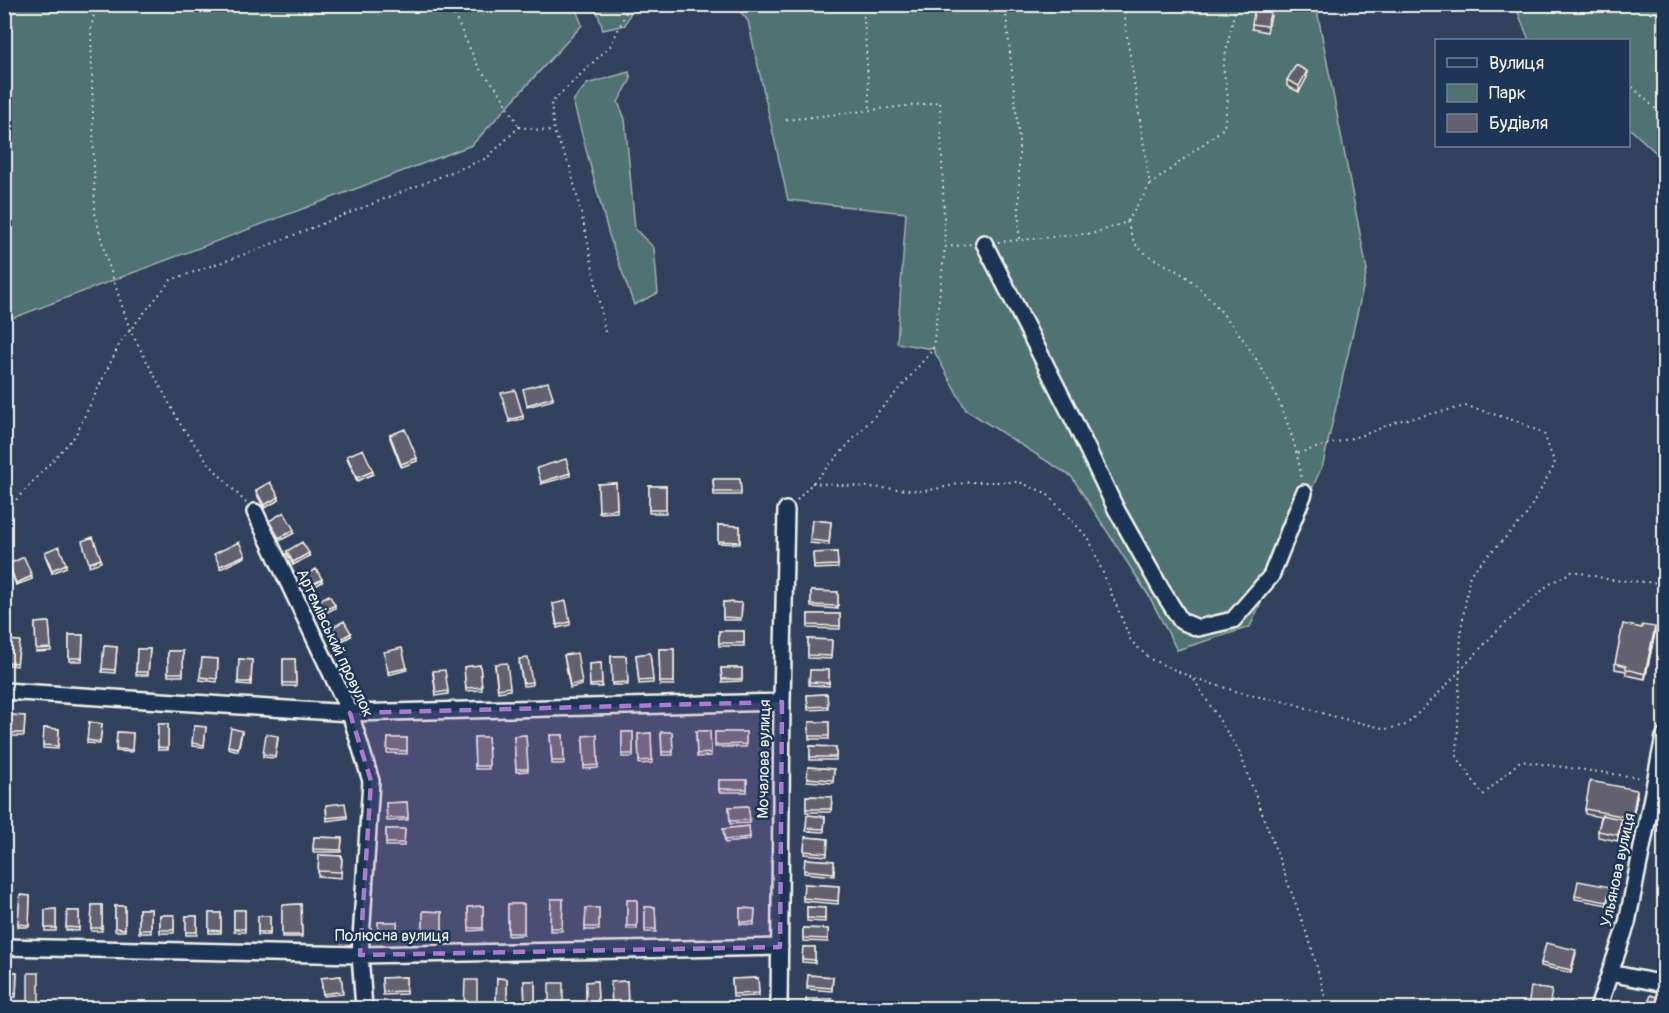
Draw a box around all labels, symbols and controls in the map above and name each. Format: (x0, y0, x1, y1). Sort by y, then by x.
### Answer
legend (1435, 39, 1630, 147)
text: Вулиця (1489, 52, 1544, 75)
text: Парк (1489, 82, 1526, 105)
text: Будівля (1489, 112, 1548, 135)
street label: Артемівський провулок (292, 566, 378, 720)
street label: Мочалова вулиця (753, 699, 775, 819)
street label: Ульянова вулиця (1596, 811, 1640, 929)
street label: Полюсна вулиця (335, 926, 449, 946)

